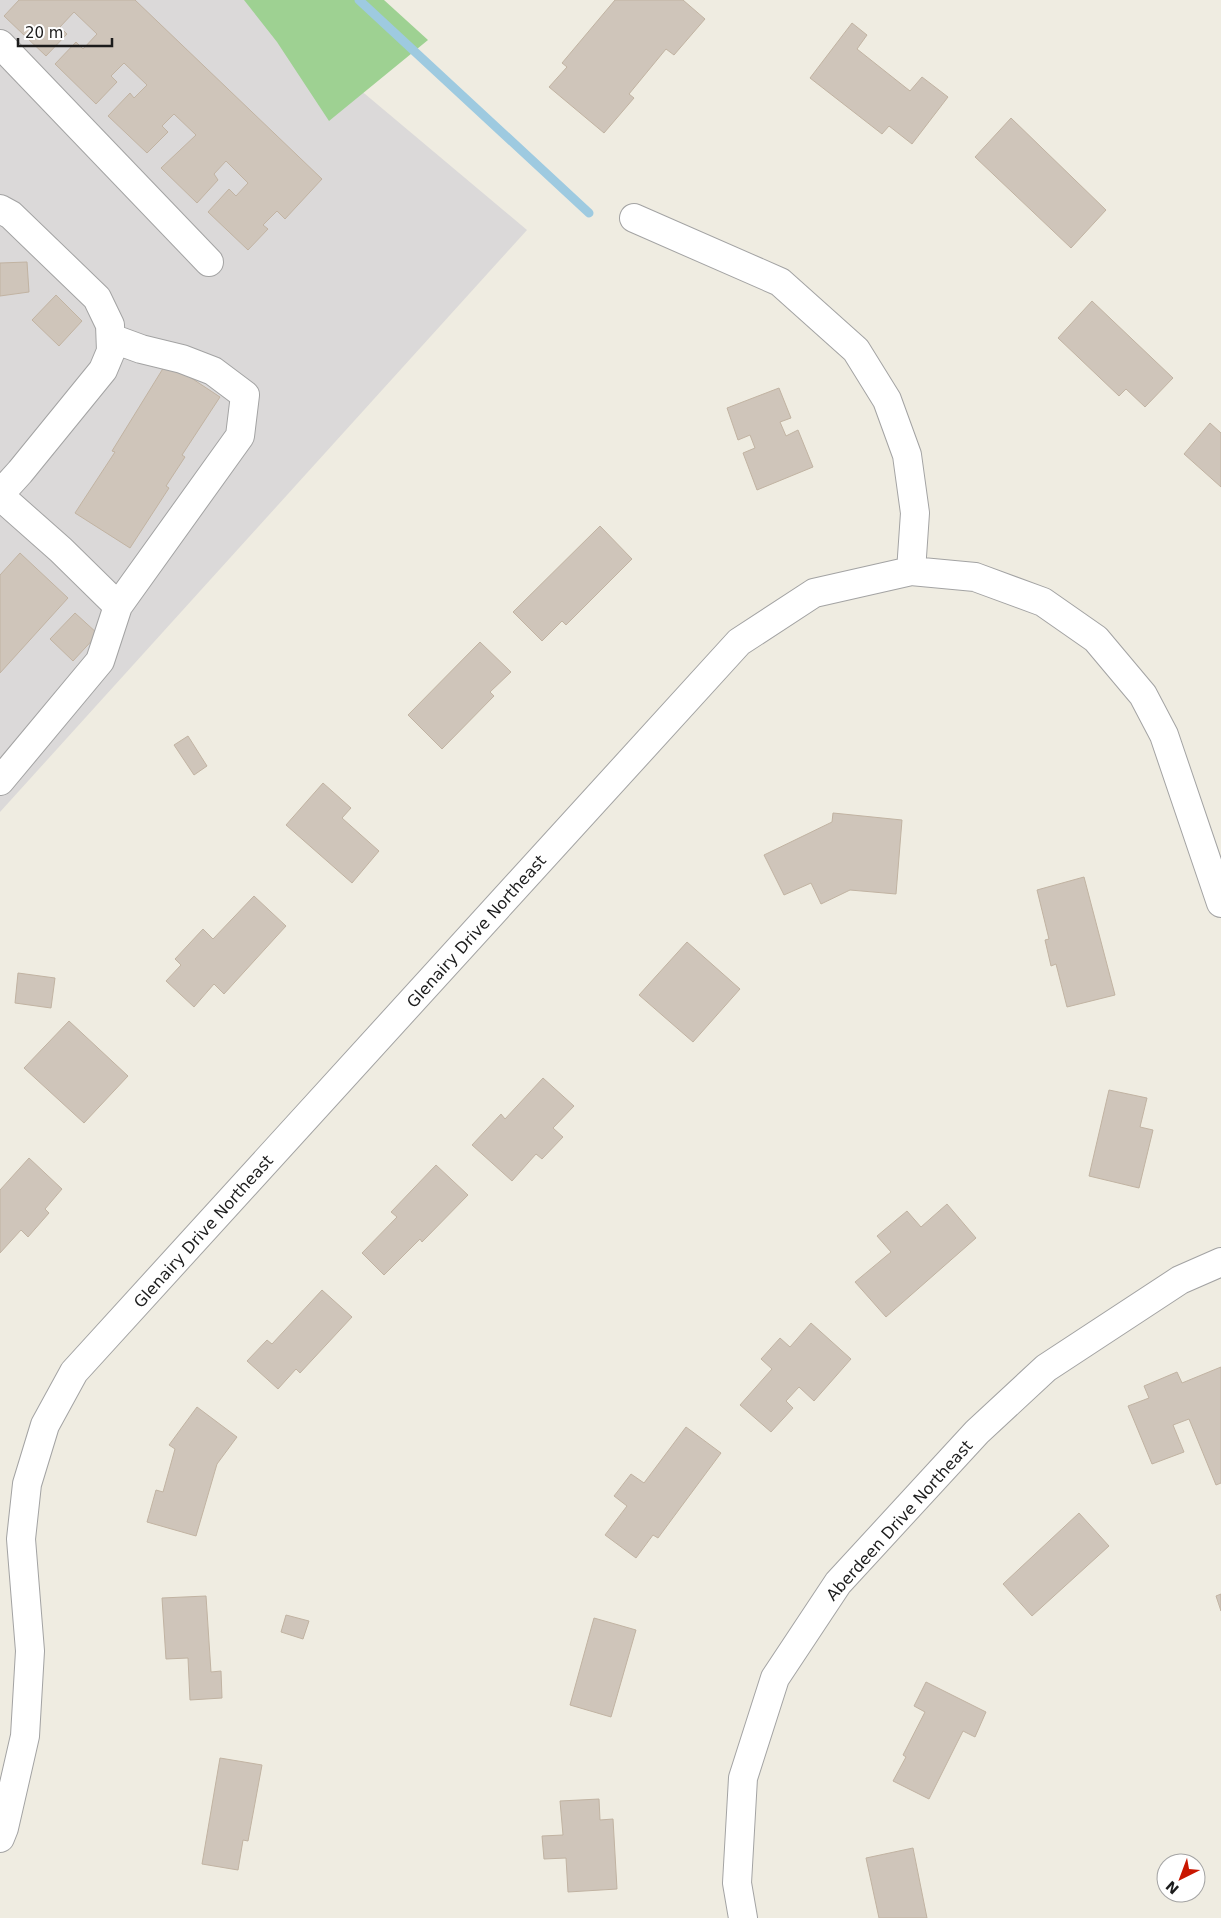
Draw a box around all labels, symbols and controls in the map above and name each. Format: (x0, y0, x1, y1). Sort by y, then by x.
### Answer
scale bar (18, 15, 111, 47)
text: 20 m (25, 24, 63, 42)
street label: Glenairy Drive Northeast (403, 851, 550, 1012)
street label: Glenairy Drive Northeast (130, 1151, 277, 1312)
street label: Aberdeen Drive Northeast (822, 1436, 976, 1604)
north arrow (1156, 1853, 1206, 1903)
text: N (1163, 1878, 1182, 1898)

